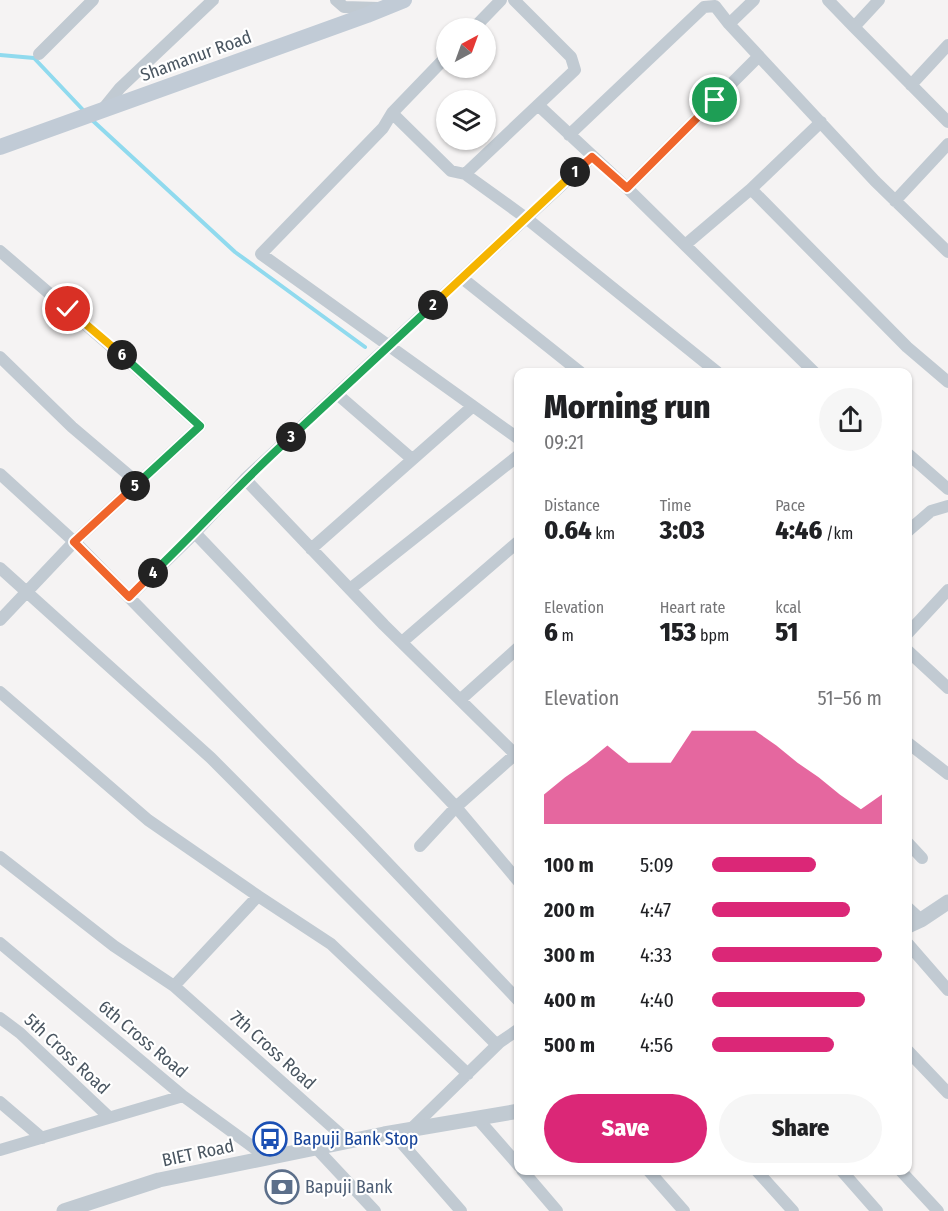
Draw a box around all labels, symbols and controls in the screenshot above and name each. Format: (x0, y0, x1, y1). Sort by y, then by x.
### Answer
north arrow (436, 18, 496, 78)
map controls (436, 18, 496, 150)
street label: Shamanur Road (137, 26, 255, 86)
pin (689, 74, 740, 125)
icon: arrive (698, 83, 731, 116)
button: layers (436, 90, 496, 150)
pin: 1 (560, 157, 590, 187)
text: 1 (572, 162, 578, 181)
pin (42, 283, 93, 334)
pin: 2 (418, 290, 448, 320)
icon: check (51, 292, 84, 325)
text: 2 (429, 295, 437, 314)
pin: 6 (107, 340, 137, 370)
text: 6 (118, 345, 126, 364)
text: Morning run (544, 387, 711, 427)
button: share (819, 388, 882, 451)
pin: 3 (276, 422, 306, 452)
text: 3 (287, 427, 295, 446)
text: 09:21 (544, 430, 584, 454)
pin: 5 (120, 471, 150, 501)
text: 5 (131, 476, 139, 495)
text: Distance (544, 496, 600, 515)
text: Time (660, 496, 691, 515)
text: Pace (775, 496, 805, 515)
text: 0.64 (544, 515, 592, 546)
text: 3:03 (660, 515, 705, 546)
text: 4:46 (775, 515, 822, 546)
text: km (592, 524, 615, 543)
text: /km (822, 524, 853, 543)
pin: 4 (138, 558, 168, 588)
text: 4 (149, 563, 157, 582)
text: Elevation (544, 598, 604, 617)
text: Heart rate (660, 598, 725, 617)
text: kcal (775, 598, 801, 617)
text: 6 (544, 617, 558, 648)
text: 153 (660, 617, 696, 648)
text: 51 (775, 617, 798, 648)
text: m (558, 626, 574, 645)
text: bpm (696, 626, 729, 645)
text: Elevation (544, 686, 619, 710)
text: 51–56 m (818, 686, 882, 710)
text: 100 m (544, 853, 594, 877)
text: 5:09 (640, 853, 673, 877)
text: 200 m (544, 898, 595, 922)
text: 4:47 (640, 898, 671, 922)
text: 300 m (544, 943, 595, 967)
text: 4:33 (640, 943, 672, 967)
text: 400 m (544, 988, 596, 1012)
text: 4:40 (640, 988, 674, 1012)
street label: 6th Cross Road (94, 995, 192, 1083)
street label: 7th Cross Road (226, 1006, 320, 1094)
street label: 5th Cross Road (20, 1009, 114, 1099)
text: 500 m (544, 1033, 595, 1057)
text: 4:56 (640, 1033, 673, 1057)
button: Save (544, 1094, 707, 1163)
button: Share (719, 1094, 882, 1163)
bus stop icon: Bapuji Bank Stop (252, 1121, 288, 1157)
place label: Bapuji Bank Stop (293, 1128, 418, 1150)
street label: BIET Road (160, 1135, 236, 1171)
bank icon: Bapuji Bank (264, 1169, 300, 1205)
place label: Bapuji Bank (305, 1176, 393, 1198)

